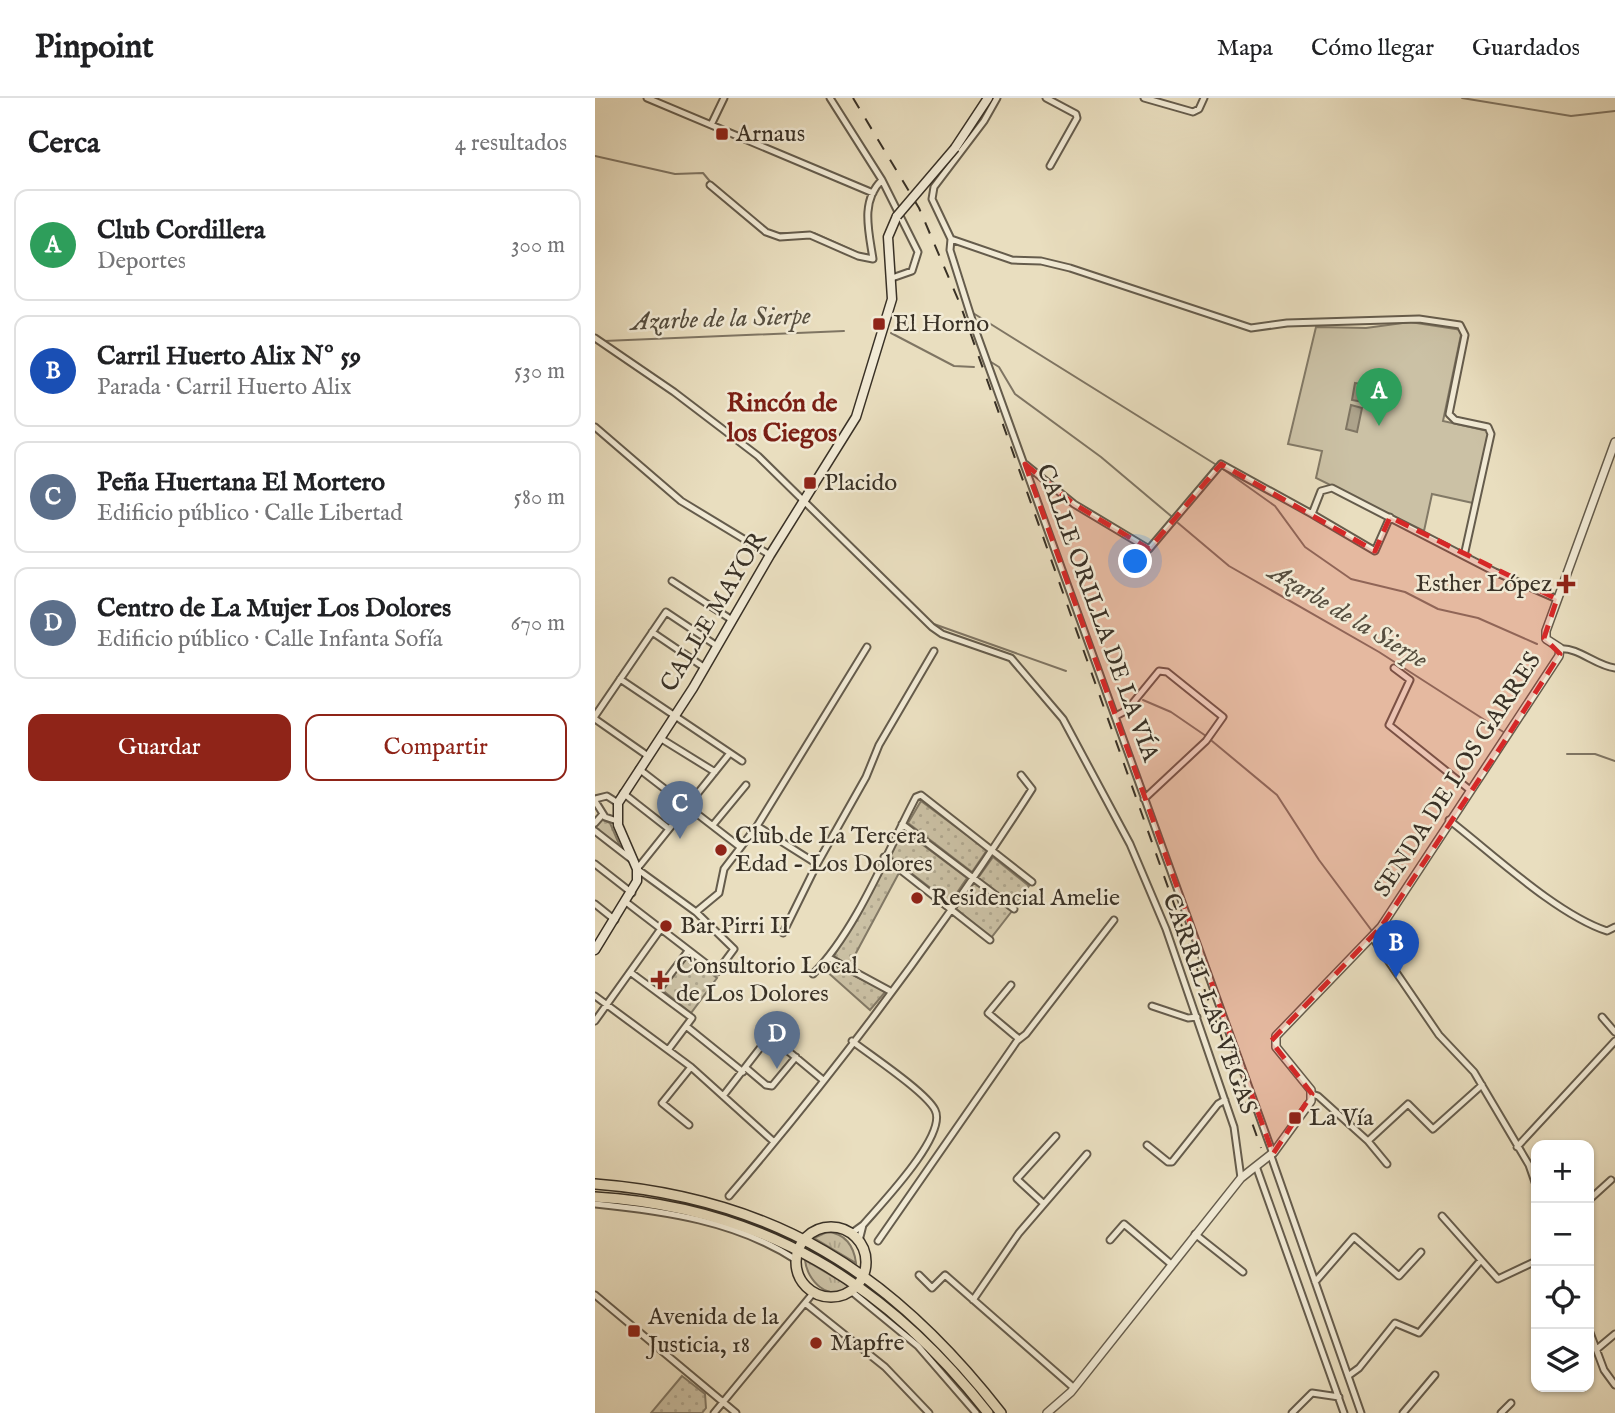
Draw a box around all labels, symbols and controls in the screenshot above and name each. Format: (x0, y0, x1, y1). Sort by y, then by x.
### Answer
text: Pinpoint (35, 27, 154, 69)
text: Mapa (1217, 33, 1273, 64)
text: Cómo llegar (1311, 33, 1434, 64)
text: Guardados (1472, 33, 1580, 64)
place label: Arnaus (735, 119, 805, 150)
text: Cerca (28, 125, 100, 163)
marker: Arnaus (714, 126, 730, 142)
text: 4 resultados (455, 129, 567, 158)
text: Club Cordillera (97, 214, 265, 247)
text: A (45, 231, 61, 260)
text: 300 m (511, 231, 565, 260)
text: Deportes (97, 247, 186, 276)
water label: Azarbe de la Sierpe (628, 299, 812, 339)
place label: El Horno (893, 309, 989, 340)
marker: El Horno (871, 316, 887, 332)
text: Carril Huerto Alix Nº 59 (97, 340, 361, 373)
text: B (45, 357, 61, 386)
text: 530 m (514, 357, 565, 386)
pin: A (1356, 368, 1402, 426)
text: Parada · Carril Huerto Alix (97, 373, 351, 402)
district label: Rincón de los Ciegos (726, 387, 837, 450)
street label: CALLE ORILLA DE LA VÍA (1029, 460, 1166, 767)
text: Peña Huertana El Mortero (97, 466, 385, 499)
place label: Placido (824, 468, 897, 499)
marker: Placido (802, 475, 818, 491)
text: C (45, 483, 61, 512)
text: 580 m (514, 483, 565, 512)
text: Edificio público · Calle Libertad (97, 499, 403, 528)
street label: CALLE MAYOR (654, 525, 774, 698)
your location (1118, 544, 1152, 578)
water label: Azarbe de la Sierpe (1260, 554, 1434, 677)
place label: Esther López (1416, 569, 1552, 600)
marker: Esther López (1558, 576, 1574, 592)
text: Centro de La Mujer Los Dolores (97, 592, 451, 625)
text: D (44, 609, 62, 638)
text: 670 m (510, 609, 565, 638)
text: Edificio público · Calle Infanta Sofía (97, 625, 443, 654)
street label: SENDA DE LOS GARRES (1367, 647, 1549, 903)
button: Guardar (28, 714, 291, 781)
button: Compartir (305, 714, 567, 781)
pin: C (657, 781, 703, 839)
place label: Club de La Tercera Edad - Los Dolores (735, 821, 933, 880)
marker: Club de La Tercera Edad - Los Dolores (713, 842, 729, 858)
place label: Residencial Amelie (931, 883, 1120, 914)
street label: CARRIL LAS VEGAS (1155, 889, 1263, 1119)
marker: Residencial Amelie (909, 890, 925, 906)
place label: Bar Pirri II (680, 911, 791, 942)
marker: Bar Pirri II (658, 918, 674, 934)
pin: B (1373, 920, 1419, 978)
place label: Consultorio Local de Los Dolores (676, 951, 858, 1010)
marker: Consultorio Local de Los Dolores (650, 970, 670, 990)
pin: D (754, 1011, 800, 1069)
place label: La Vía (1309, 1103, 1374, 1134)
marker: La Vía (1287, 1110, 1303, 1126)
map controls (1531, 1140, 1594, 1392)
button: + (1531, 1140, 1594, 1203)
button: − (1531, 1203, 1594, 1266)
button: locate (1531, 1266, 1594, 1329)
place label: Avenida de la Justicia, 18 (645, 1302, 779, 1361)
marker: Avenida de la Justicia, 18 (626, 1323, 642, 1339)
place label: Mapfre (830, 1328, 904, 1359)
button: layers (1531, 1329, 1594, 1392)
marker: Mapfre (808, 1335, 824, 1351)

